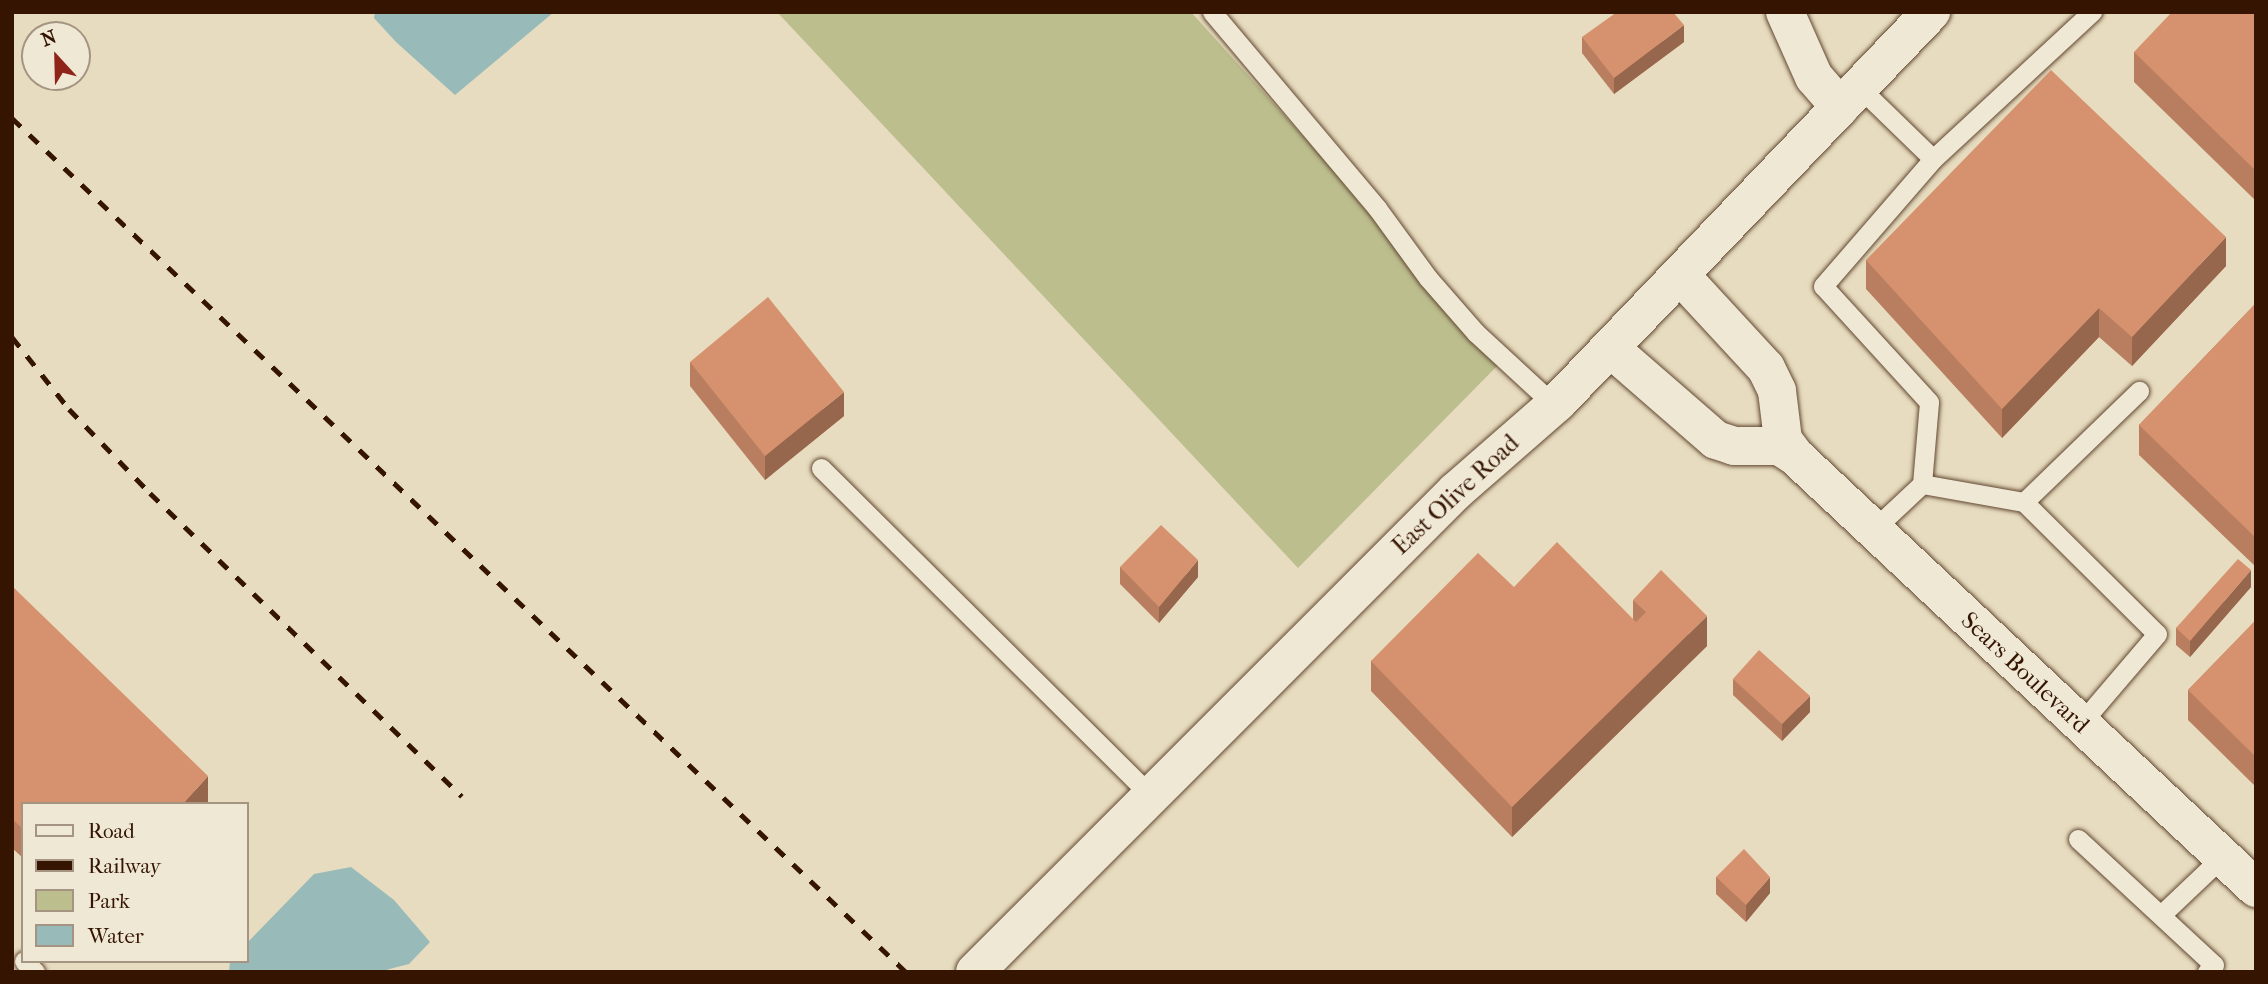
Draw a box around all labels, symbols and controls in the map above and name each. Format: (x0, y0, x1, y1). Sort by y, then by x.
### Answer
north arrow (21, 21, 91, 91)
text: N (38, 25, 60, 51)
street label: East Olive Road (1387, 429, 1525, 561)
street label: Sears Boulevard (1955, 606, 2095, 740)
legend (21, 802, 248, 963)
text: Road (88, 819, 135, 843)
text: Railway (88, 854, 161, 878)
text: Park (88, 889, 130, 913)
text: Water (88, 924, 144, 948)

